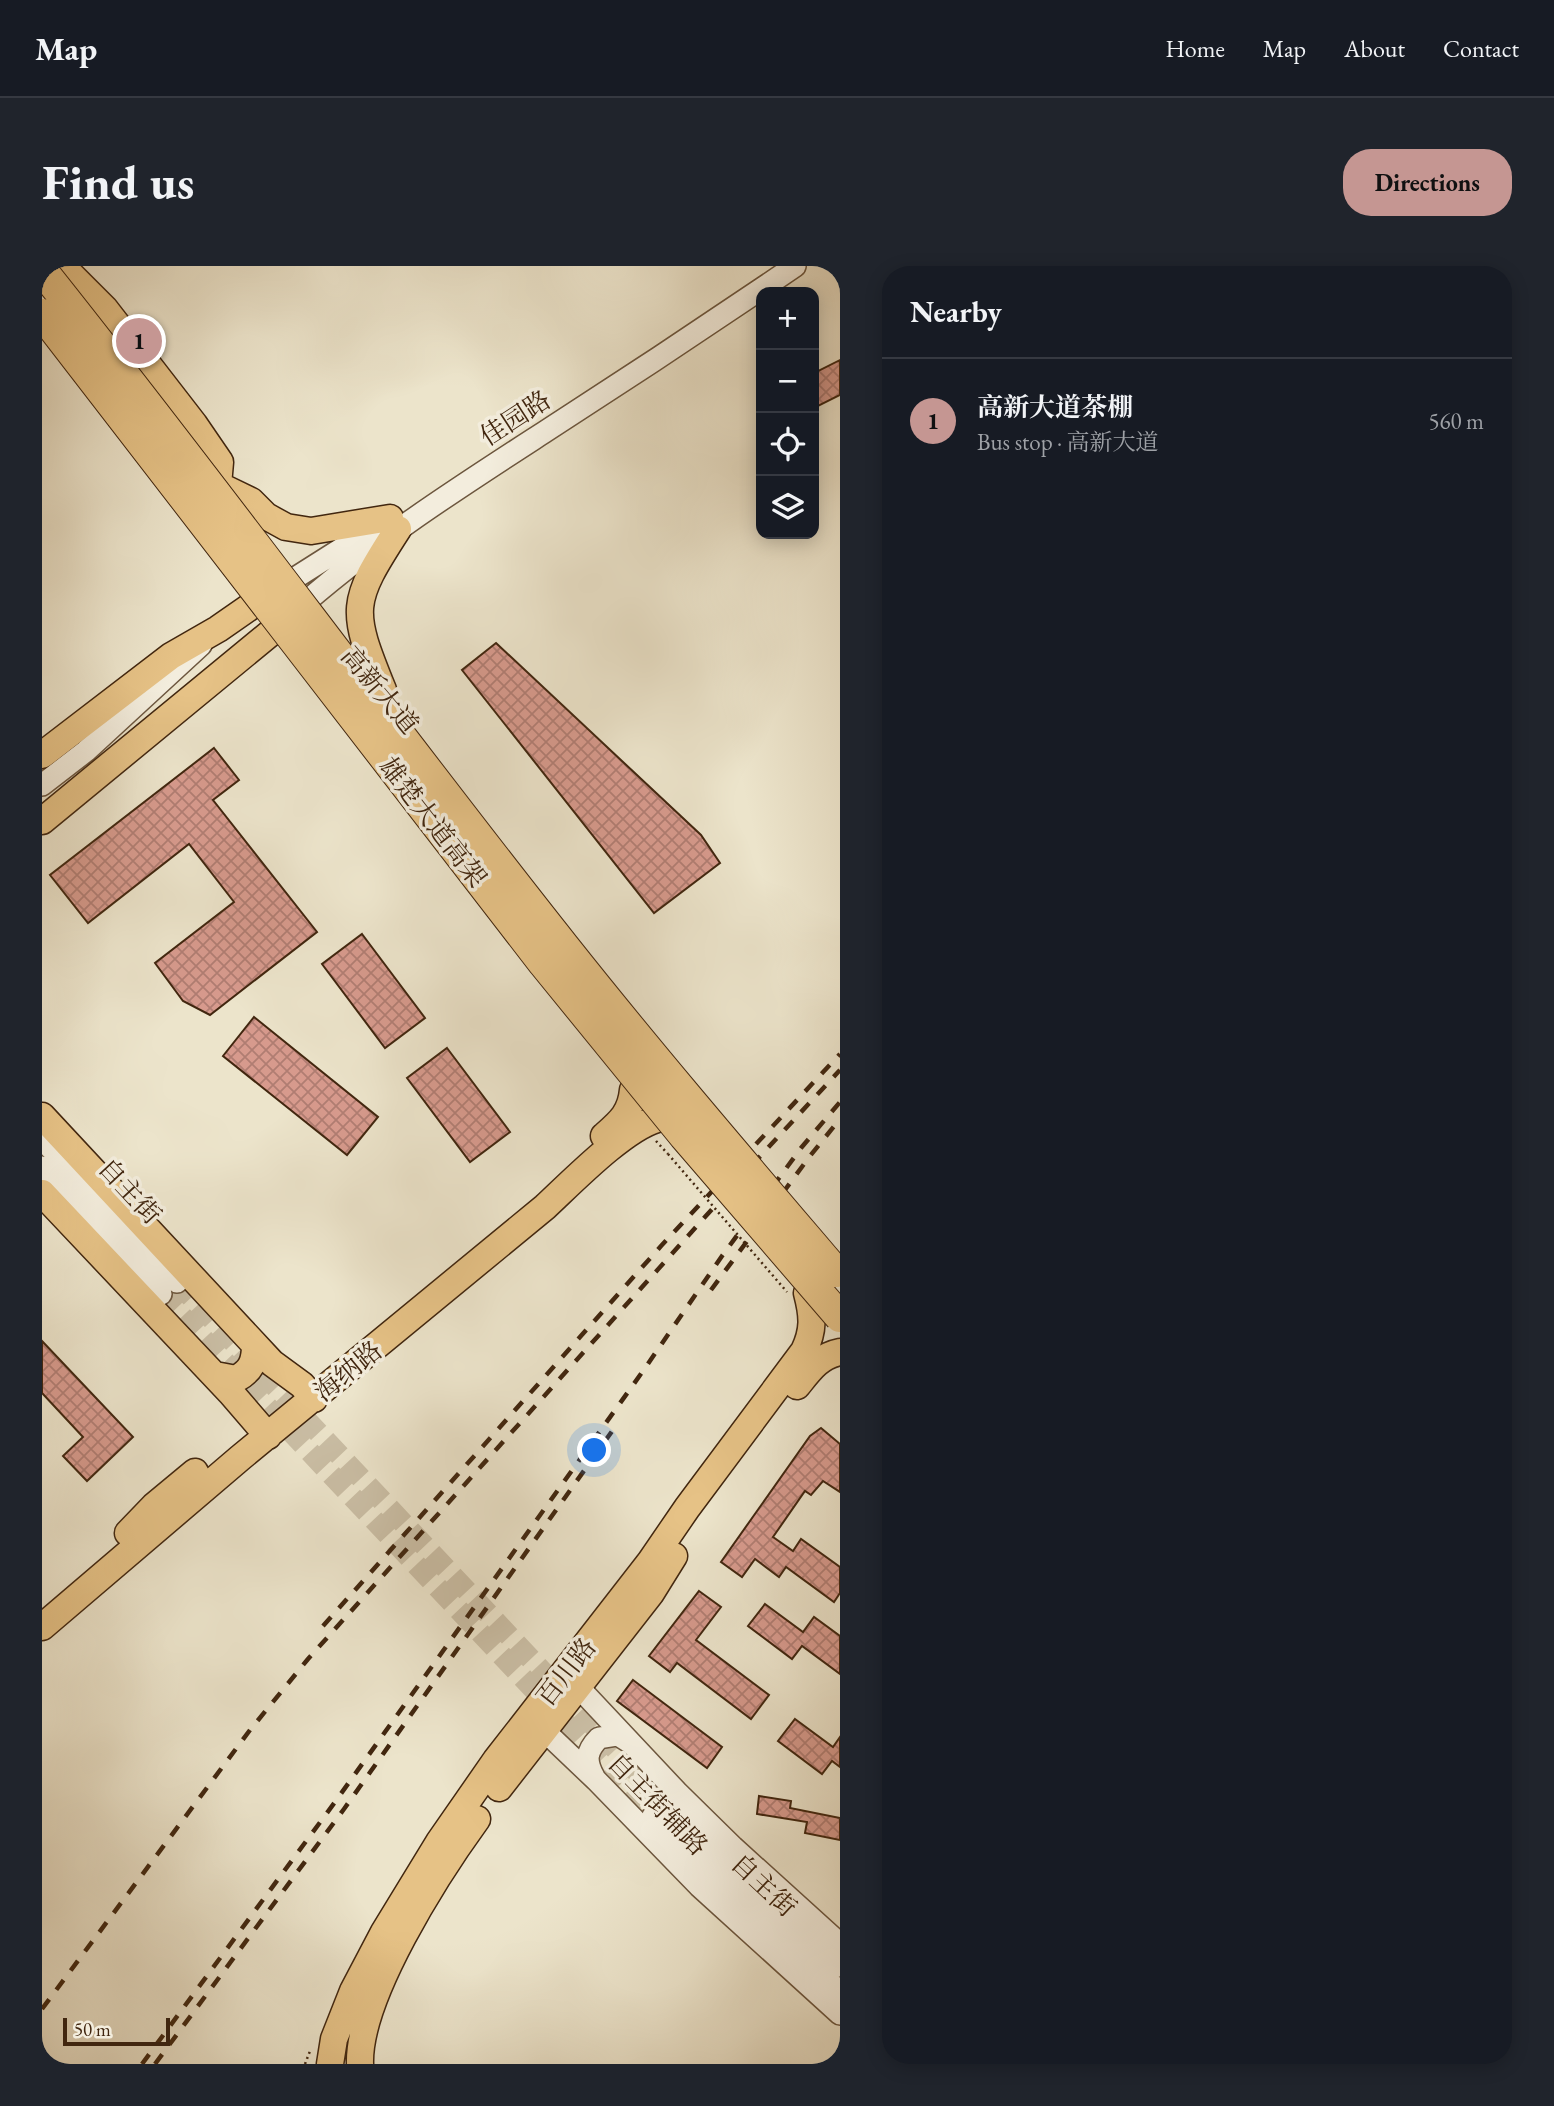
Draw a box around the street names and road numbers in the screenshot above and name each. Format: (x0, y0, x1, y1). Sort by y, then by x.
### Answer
street label: 佳园路 (473, 382, 557, 454)
street label: 高新大道 (334, 639, 426, 741)
street label: 雄楚大道高架 (372, 750, 494, 894)
street label: 自主街 (91, 1151, 169, 1231)
street label: 海纳路 (307, 1333, 389, 1409)
street label: 百川路 (529, 1631, 603, 1713)
street label: 自主街辅路 (601, 1745, 715, 1863)
street label: 自主街 (724, 1846, 804, 1924)

